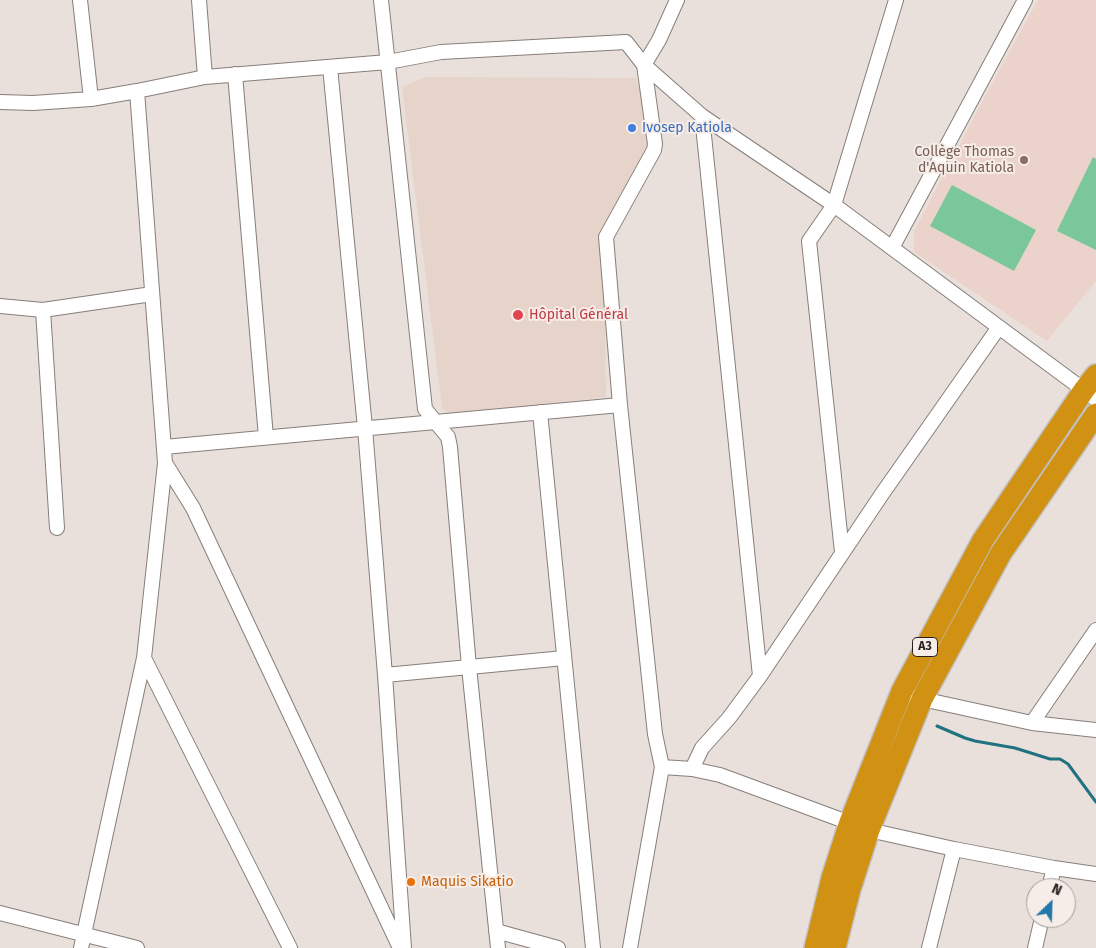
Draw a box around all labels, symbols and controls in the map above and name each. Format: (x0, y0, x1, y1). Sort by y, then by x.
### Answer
place label: Ivosep Katiola (642, 120, 732, 136)
marker: Ivosep Katiola (626, 122, 638, 134)
place label: Collège Thomas d'Aquin Katiola (914, 144, 1014, 176)
marker: Collège Thomas d'Aquin Katiola (1018, 154, 1030, 166)
place label: Hôpital Général (529, 307, 628, 323)
marker: Hôpital Général (511, 308, 525, 322)
road number: A3 (912, 638, 938, 656)
place label: Maquis Sikatio (421, 874, 514, 890)
marker: Maquis Sikatio (405, 876, 417, 888)
north arrow (1026, 878, 1076, 928)
text: N (1049, 880, 1065, 899)

